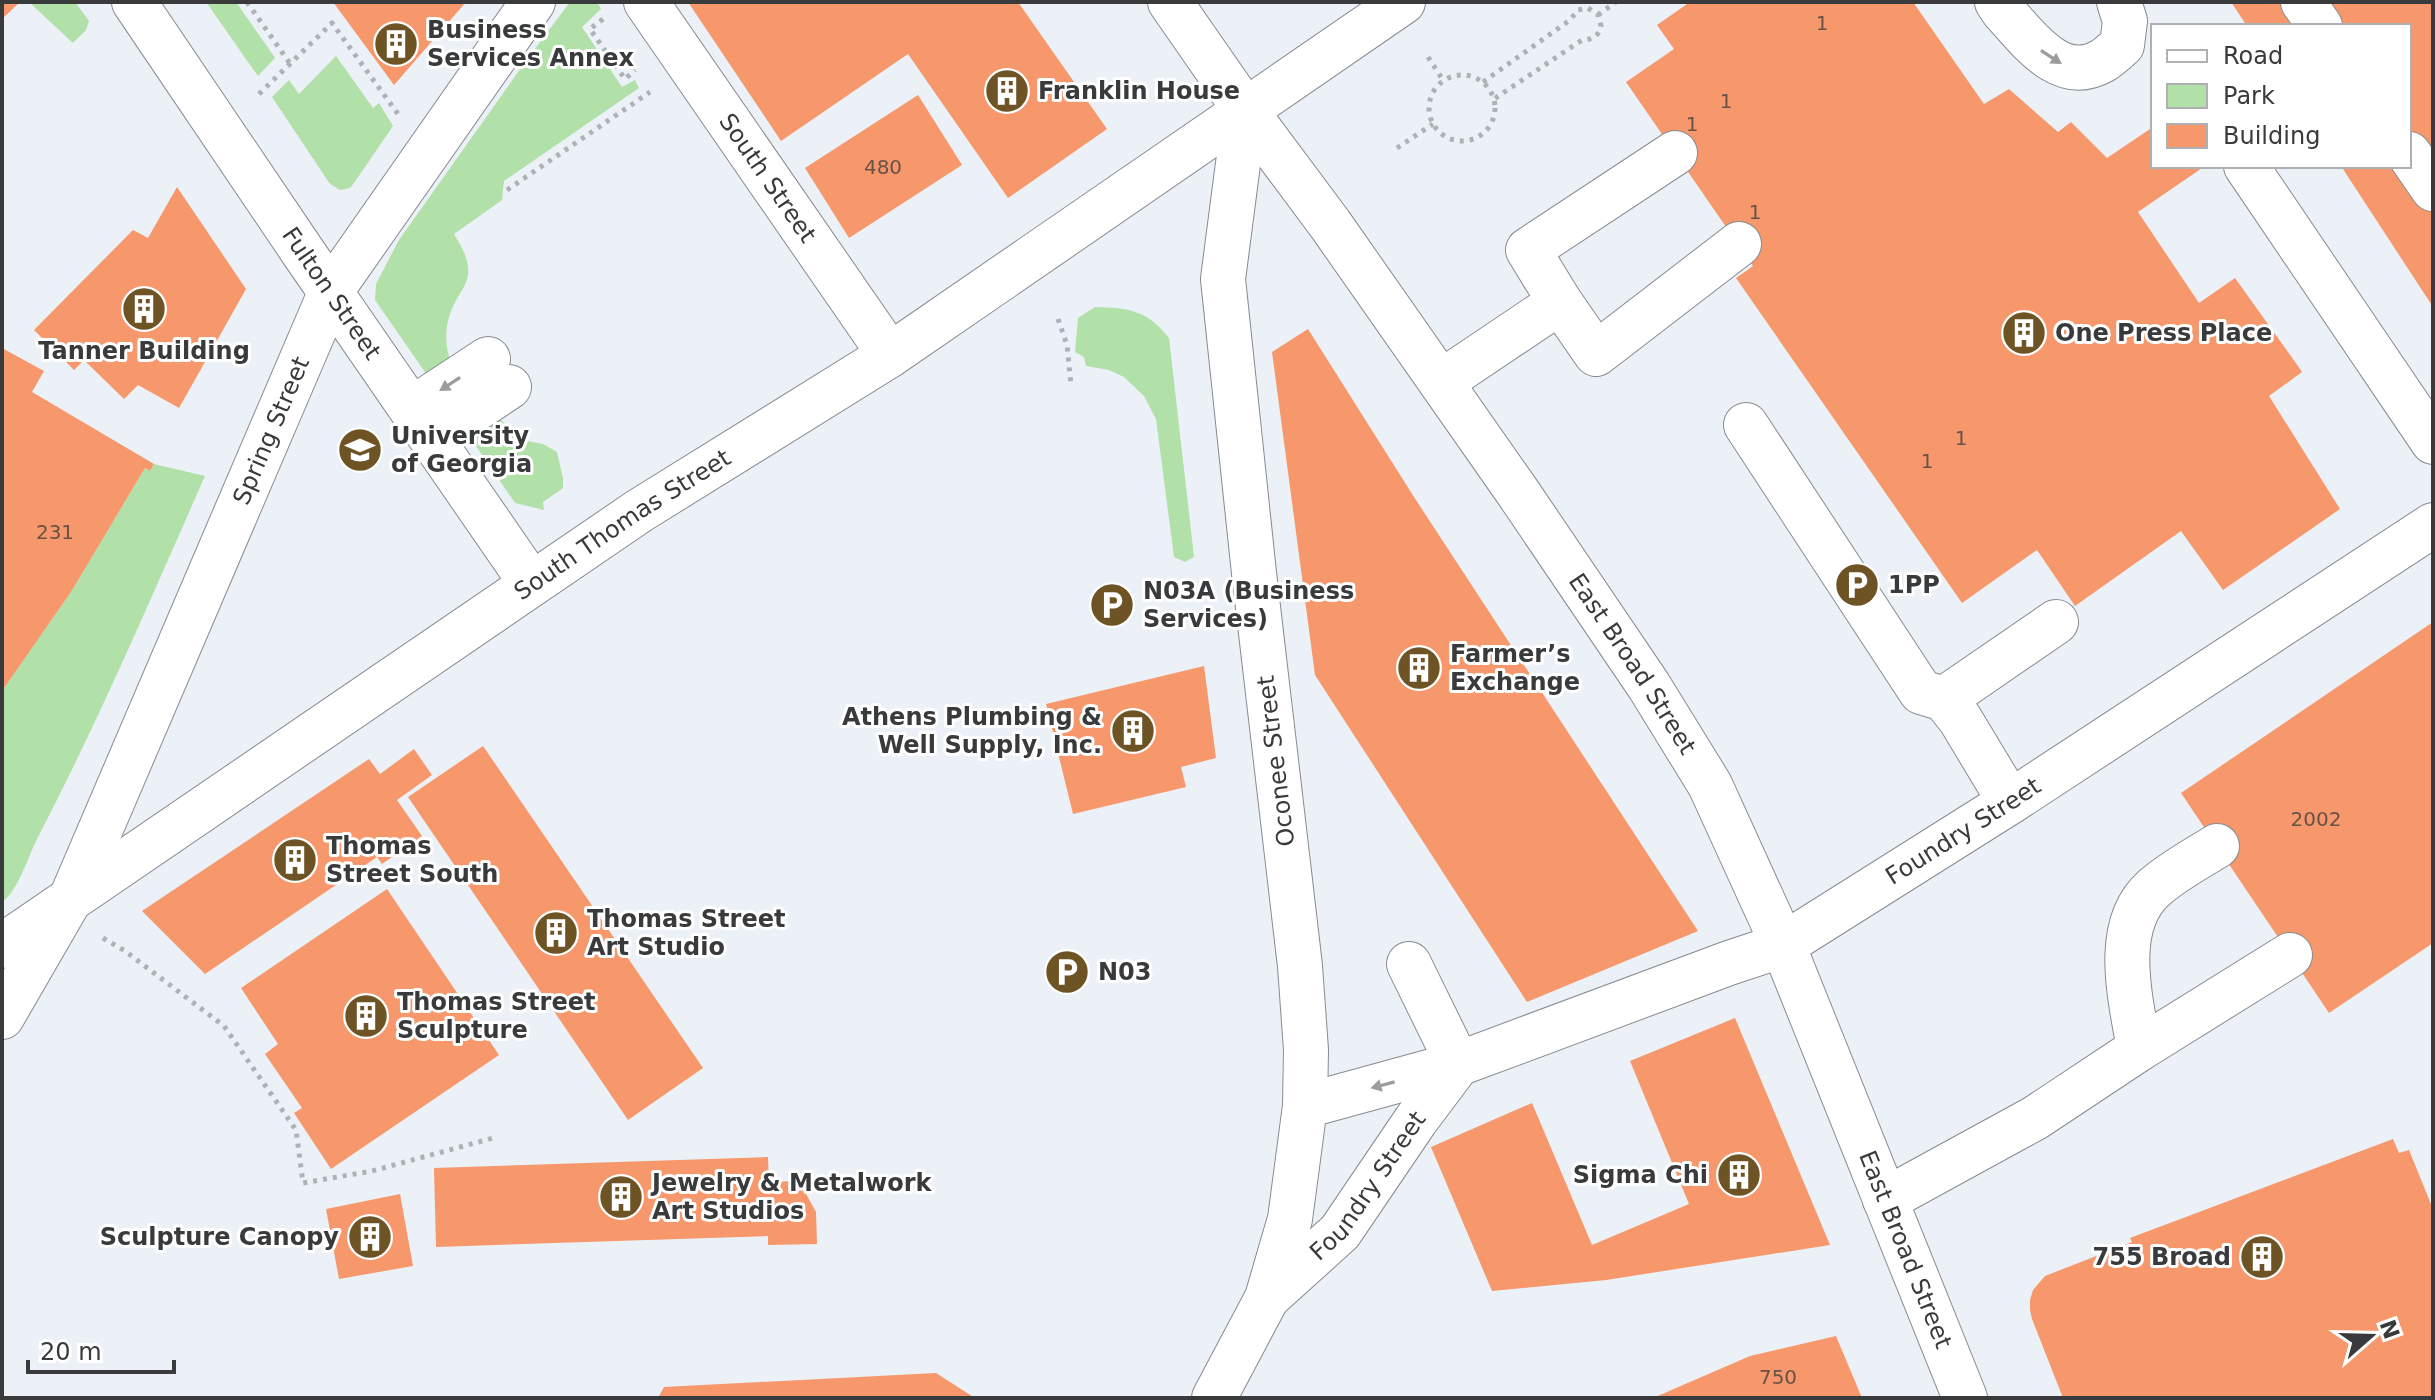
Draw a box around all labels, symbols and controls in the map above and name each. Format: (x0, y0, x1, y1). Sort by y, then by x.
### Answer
house number: 1 (1816, 11, 1828, 35)
place label: Business Services Annex (427, 16, 634, 72)
building icon: Business Services Annex (372, 20, 420, 68)
legend (2151, 24, 2411, 168)
text: Road (2223, 42, 2283, 70)
one-way arrow (2040, 49, 2061, 64)
building icon: Franklin House (983, 67, 1031, 115)
place label: Franklin House (1038, 77, 1240, 105)
text: Park (2223, 82, 2275, 110)
house number: 1 (1720, 89, 1732, 113)
street label: South Street (713, 108, 822, 248)
house number: 1 (1686, 112, 1698, 136)
text: Building (2223, 122, 2320, 150)
house number: 480 (864, 155, 902, 179)
house number: 1 (1749, 200, 1761, 224)
street label: Fulton Street (276, 222, 387, 365)
building icon: Tanner Building (120, 285, 168, 333)
building icon: One Press Place (2000, 309, 2048, 357)
place label: One Press Place (2055, 319, 2272, 347)
place label: Tanner Building (38, 337, 250, 365)
street label: Spring Street (227, 352, 315, 509)
one-way arrow (440, 376, 461, 391)
place label: University of Georgia (391, 422, 532, 478)
school or university icon: University of Georgia (336, 426, 384, 474)
house number: 1 (1955, 426, 1967, 450)
street label: South Thomas Street (509, 444, 736, 606)
house number: 1 (1921, 449, 1933, 473)
house number: 231 (36, 520, 74, 544)
parking icon: 1PP (1833, 561, 1881, 609)
street label: East Broad Street (1563, 568, 1702, 759)
place label: 1PP (1888, 571, 1940, 599)
place label: N03A (Business Services) (1143, 577, 1354, 633)
parking icon: N03A (Business Services) (1088, 581, 1136, 629)
place label: Farmer’s Exchange (1450, 640, 1580, 696)
building icon: Farmer’s Exchange (1395, 644, 1443, 692)
street label: Oconee Street (1252, 674, 1300, 848)
place label: Athens Plumbing & Well Supply, Inc. (842, 703, 1102, 759)
building icon: Athens Plumbing & Well Supply, Inc. (1109, 707, 1157, 755)
street label: Foundry Street (1881, 772, 2046, 891)
house number: 2002 (2291, 807, 2341, 831)
place label: Thomas Street South (326, 832, 498, 888)
building icon: Thomas Street South (271, 836, 319, 884)
place label: Thomas Street Art Studio (587, 905, 785, 961)
building icon: Thomas Street Art Studio (532, 909, 580, 957)
parking icon: N03 (1043, 948, 1091, 996)
place label: N03 (1098, 958, 1151, 986)
place label: Thomas Street Sculpture (397, 988, 595, 1044)
building icon: Thomas Street Sculpture (342, 992, 390, 1040)
one-way arrow (1370, 1079, 1394, 1092)
street label: Foundry Street (1304, 1106, 1432, 1266)
street label: East Broad Street (1853, 1147, 1958, 1352)
building icon: Sigma Chi (1715, 1151, 1763, 1199)
place label: Sigma Chi (1573, 1161, 1708, 1189)
place label: Jewelry & Metalwork Art Studios (650, 1169, 933, 1225)
building icon: Jewelry & Metalwork Art Studios (597, 1173, 645, 1221)
building icon: Sculpture Canopy (346, 1213, 394, 1261)
place label: Sculpture Canopy (100, 1223, 339, 1251)
building icon: 755 Broad (2238, 1233, 2286, 1281)
place label: 755 Broad (2093, 1243, 2231, 1271)
north arrow (2331, 1296, 2411, 1376)
text: N (2374, 1316, 2404, 1342)
scale bar (28, 1324, 174, 1374)
text: 20 m (40, 1338, 102, 1366)
house number: 750 (1759, 1365, 1797, 1389)

